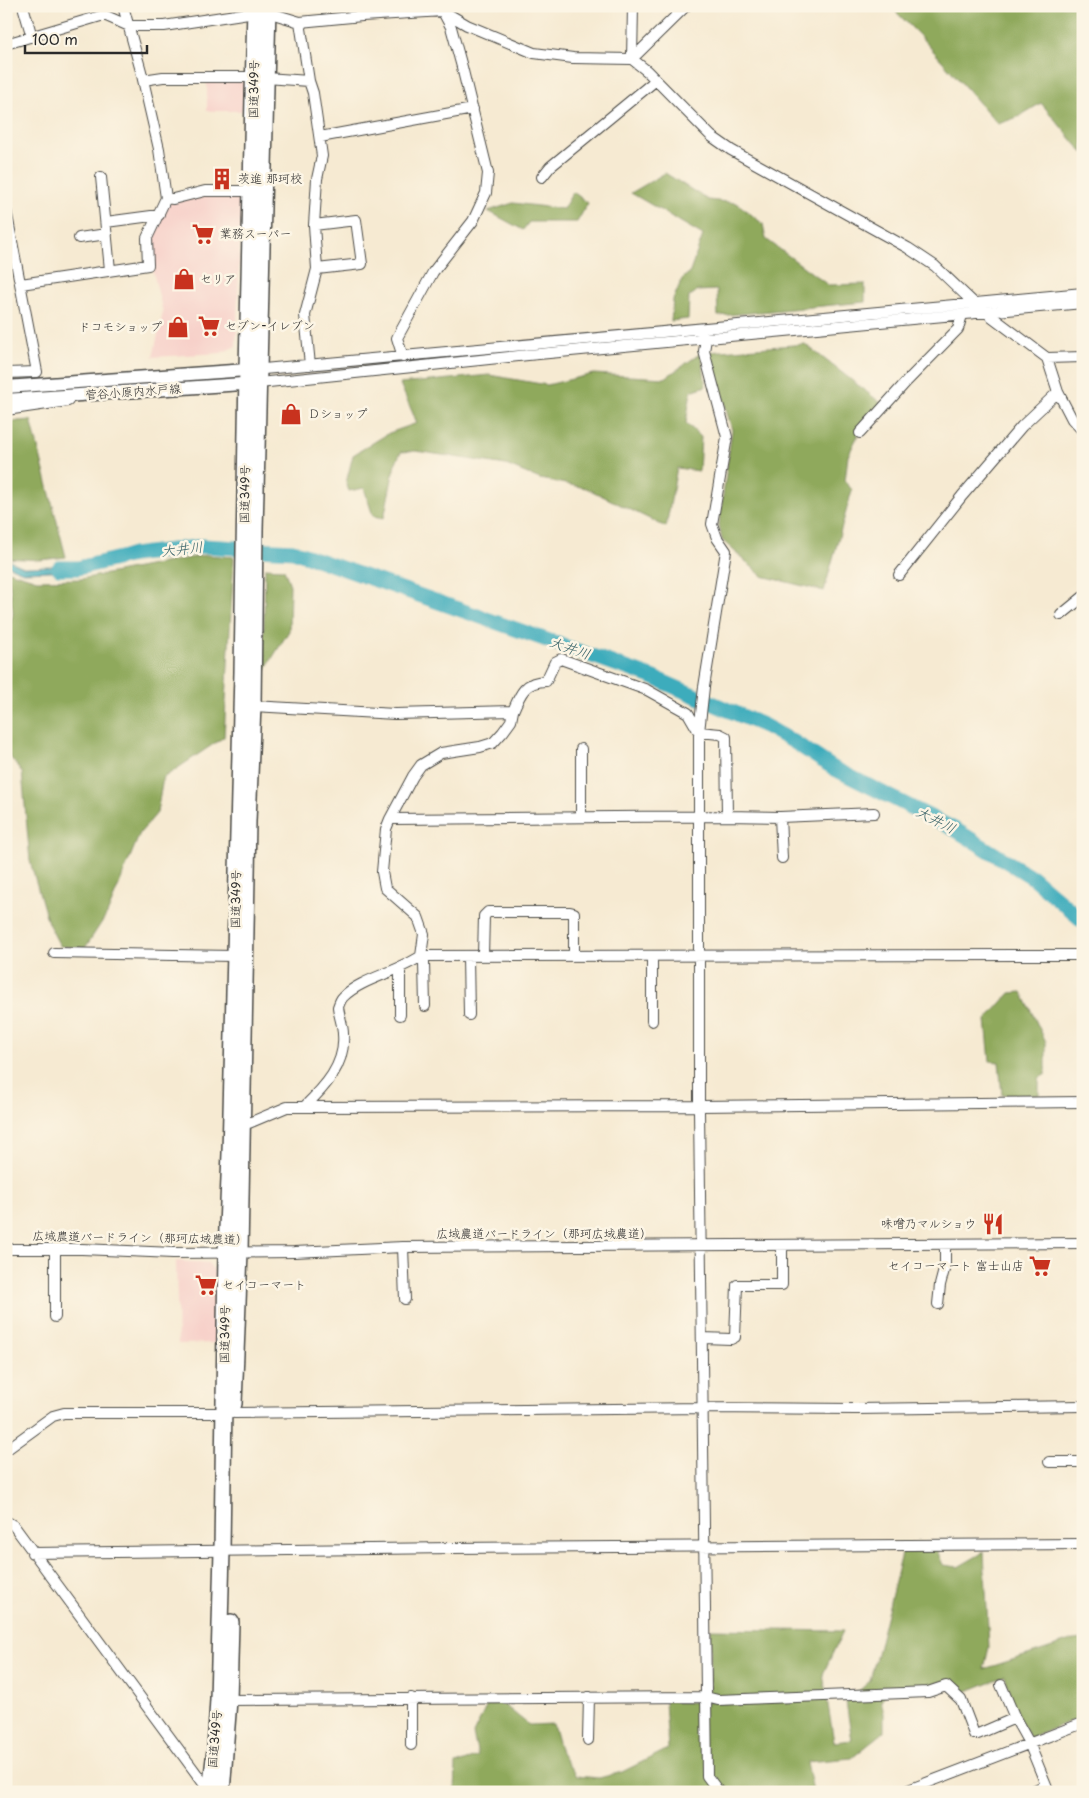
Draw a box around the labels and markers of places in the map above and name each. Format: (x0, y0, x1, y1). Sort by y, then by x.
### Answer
building icon: 茨進 那珂校 (209, 166, 235, 192)
place label: 茨進 那珂校 (238, 169, 302, 187)
supermarket icon: 業務スーパー (190, 221, 216, 247)
place label: 業務スーパー (220, 224, 292, 242)
shop icon: セリア (171, 266, 197, 292)
place label: セリア (200, 269, 236, 287)
supermarket icon: セブン-イレブン (196, 313, 222, 339)
shop icon: ドコモショップ (165, 314, 191, 340)
place label: セブン-イレブン (225, 316, 315, 334)
place label: ドコモショップ (78, 317, 162, 335)
shop icon: Ｄショップ (278, 401, 304, 427)
place label: Ｄショップ (308, 404, 368, 422)
restaurant icon: 味噌乃マルショウ (980, 1211, 1006, 1237)
place label: 味噌乃マルショウ (881, 1214, 976, 1232)
supermarket icon: セイコーマート 富士山店 (1027, 1253, 1053, 1279)
place label: セイコーマート 富士山店 (888, 1256, 1024, 1274)
supermarket icon: セイコーマート (193, 1272, 219, 1298)
place label: セイコーマート (222, 1275, 306, 1293)

